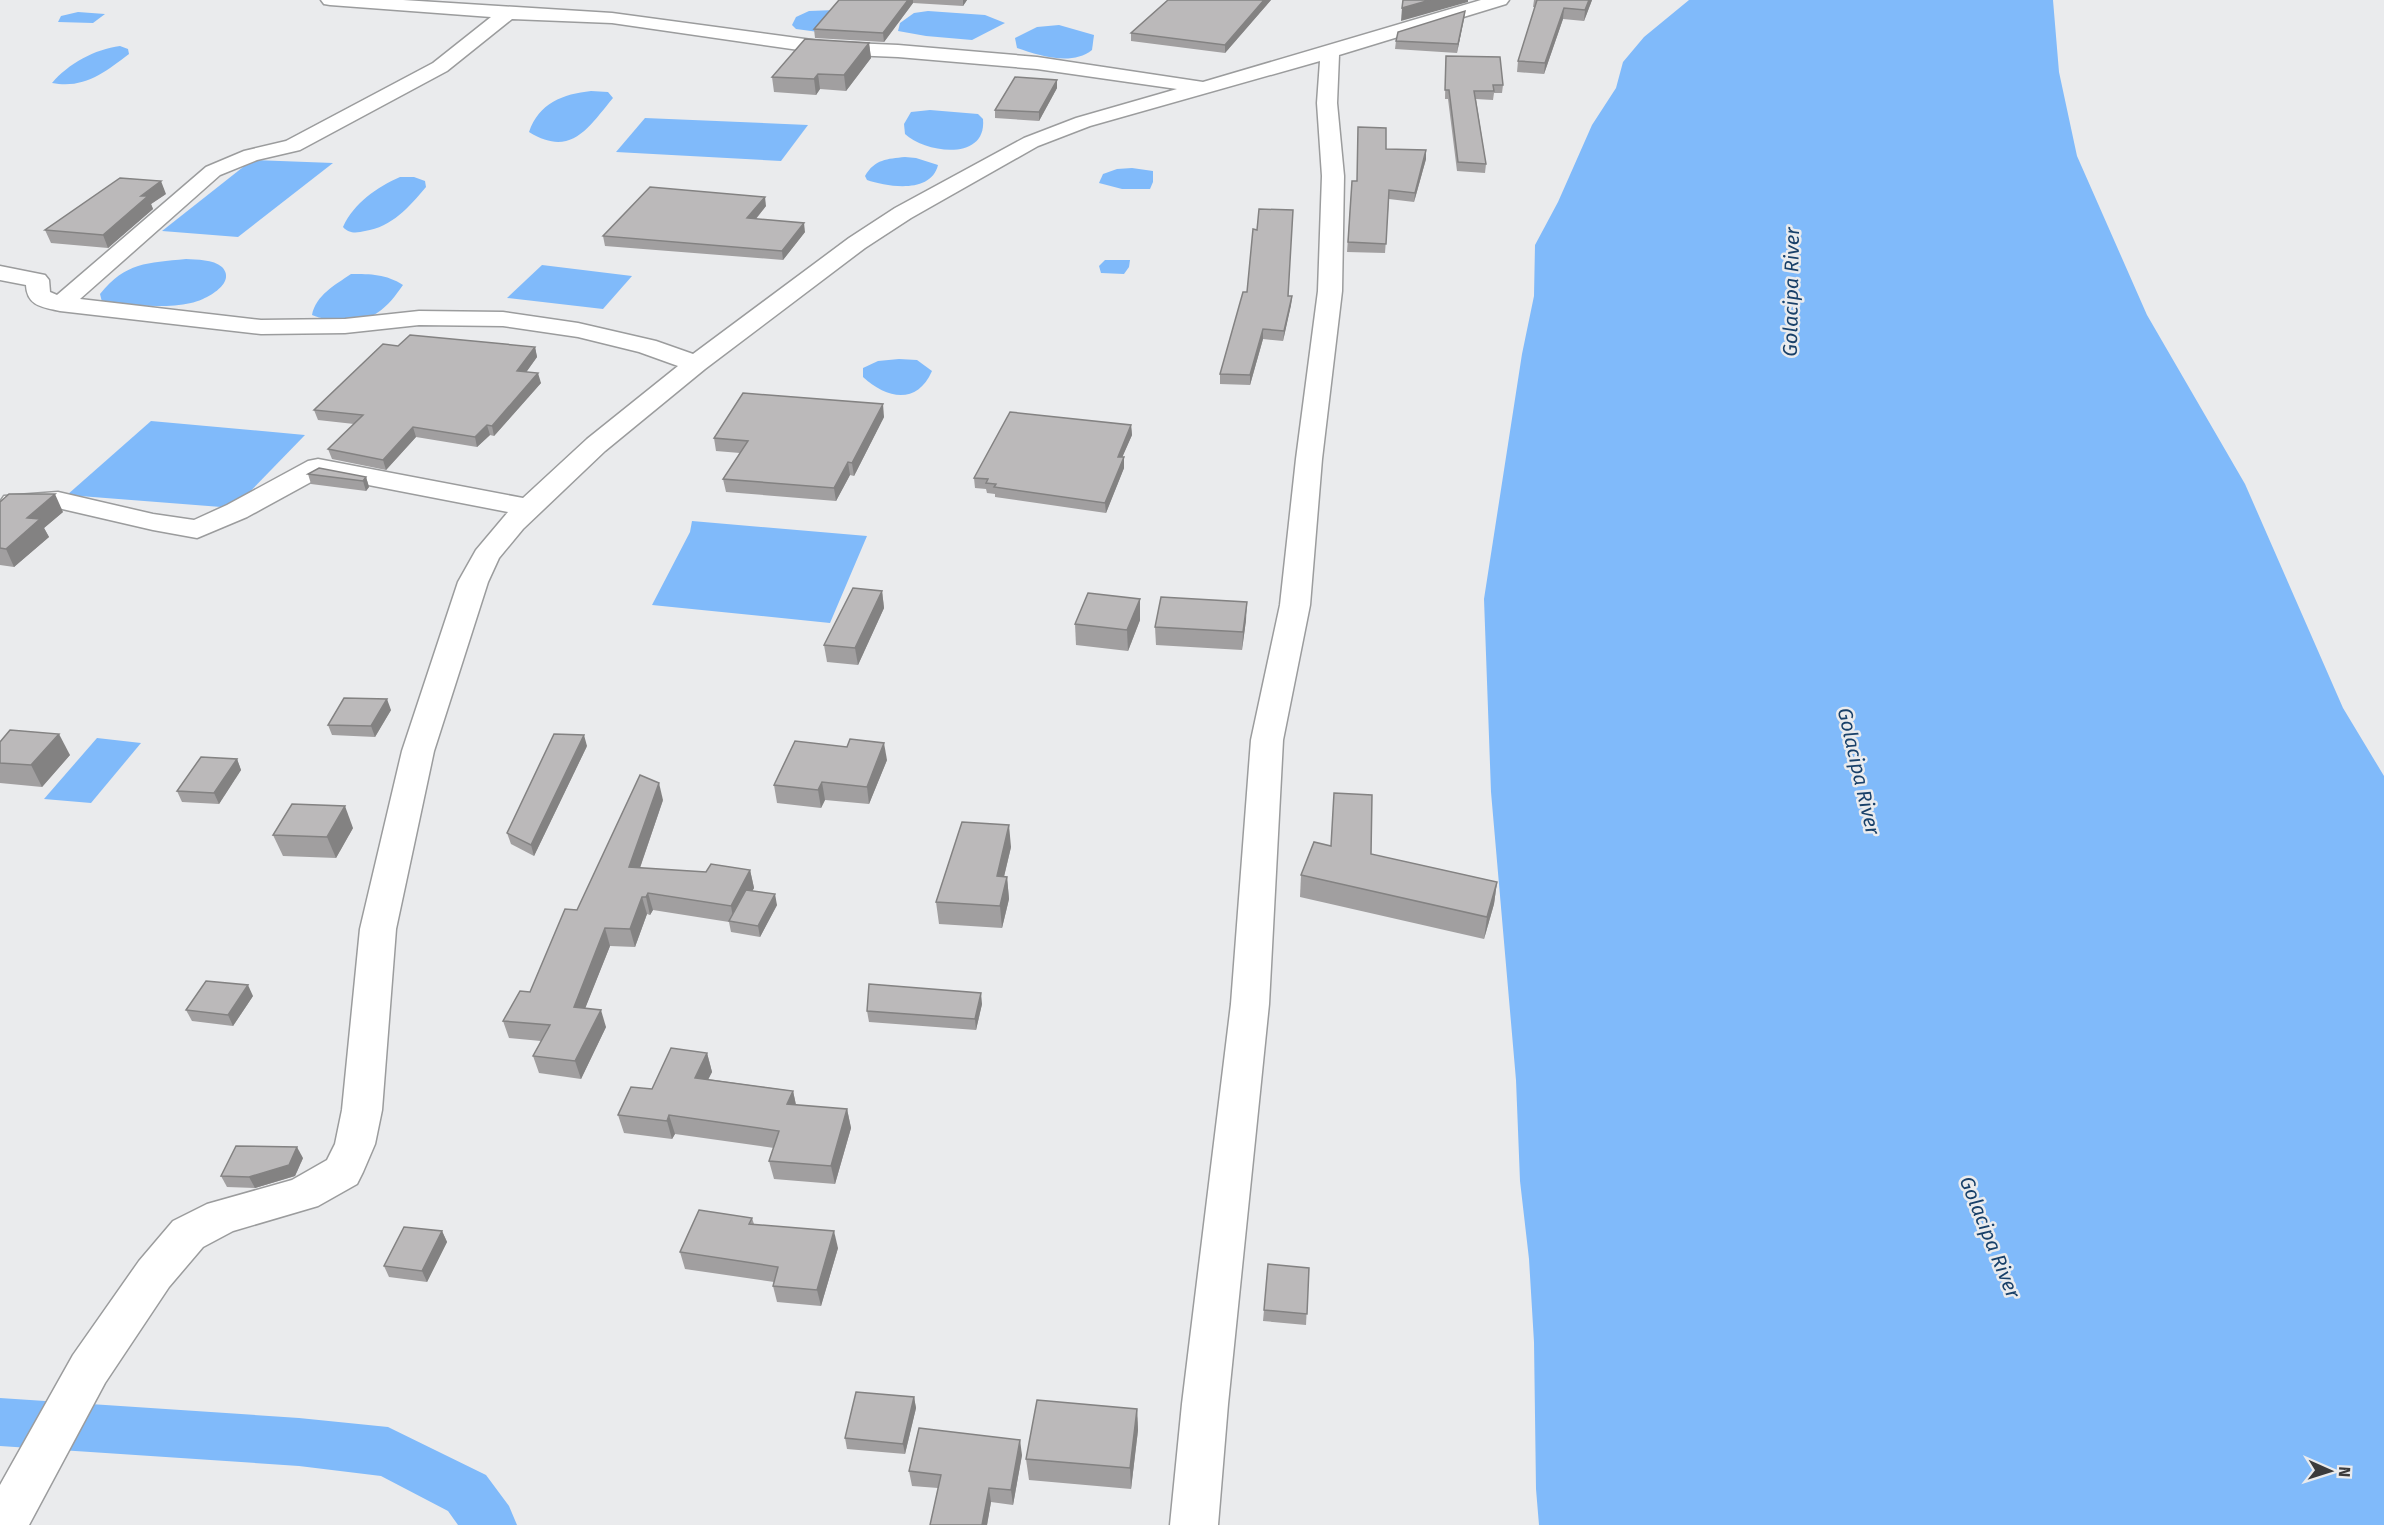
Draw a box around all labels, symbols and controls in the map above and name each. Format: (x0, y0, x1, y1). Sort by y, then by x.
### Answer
water label: Golacipa River (1778, 226, 1804, 357)
water label: Golacipa River (1833, 705, 1886, 838)
water label: Golacipa River (1955, 1173, 2026, 1303)
north arrow (2300, 1441, 2360, 1501)
text: N (2335, 1466, 2354, 1478)

